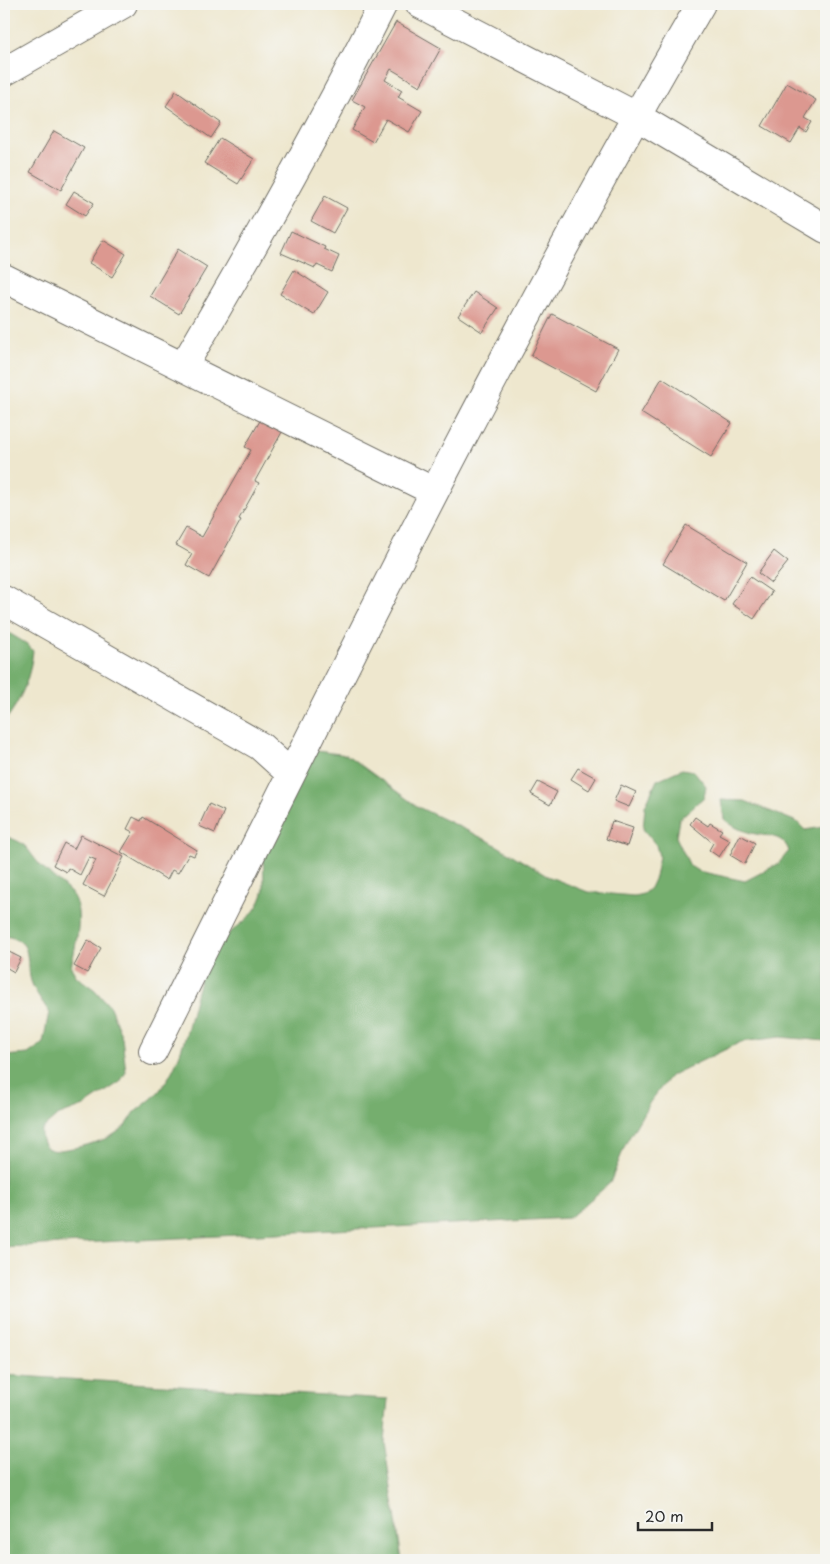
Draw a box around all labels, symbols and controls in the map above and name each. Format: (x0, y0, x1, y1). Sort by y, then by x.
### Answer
scale bar (638, 1499, 711, 1531)
text: 20 m (645, 1504, 684, 1527)

